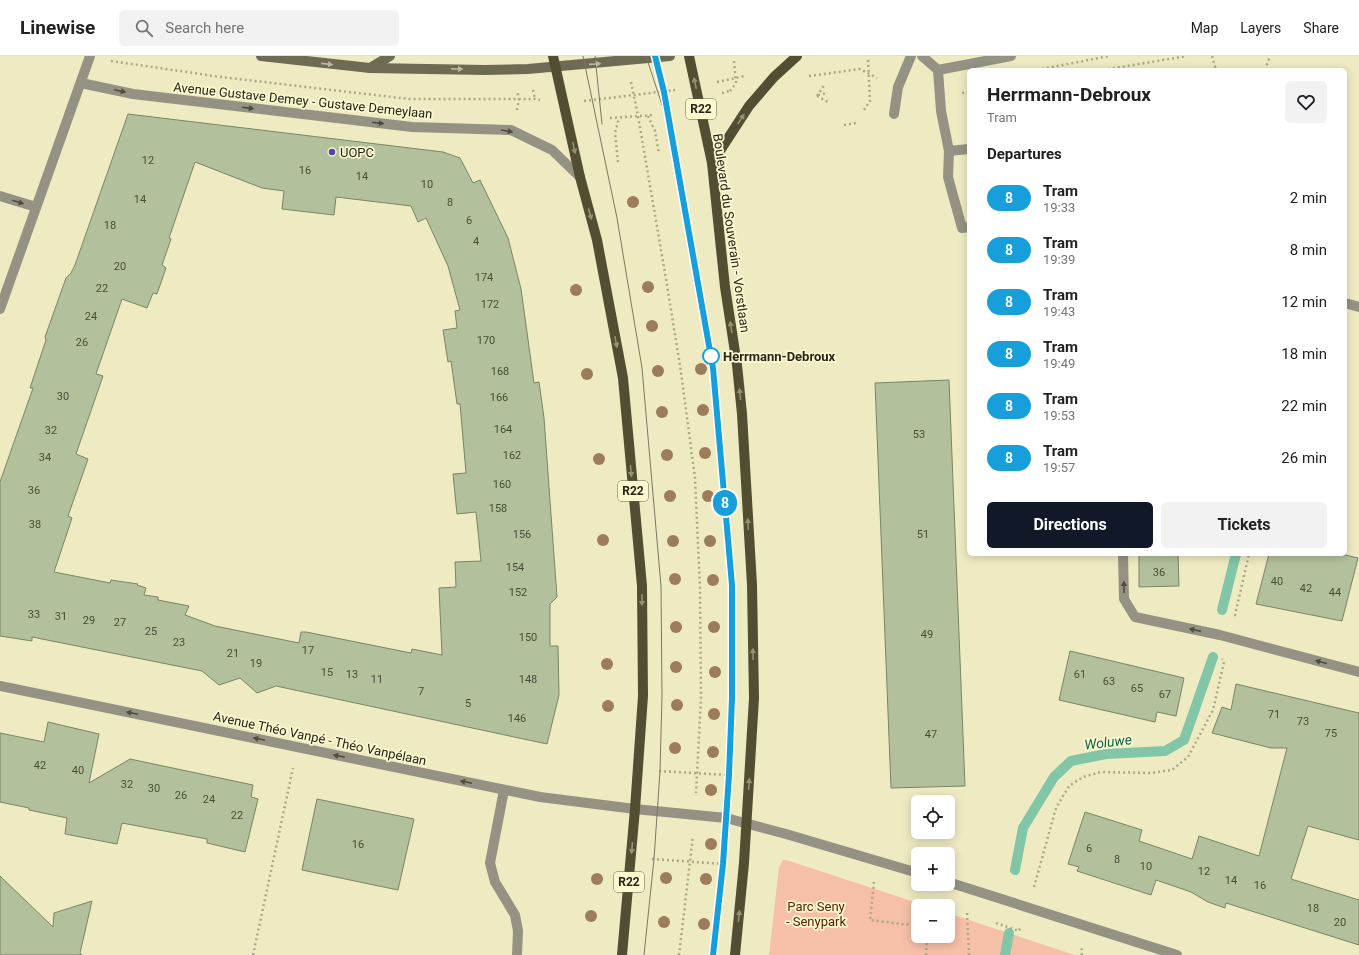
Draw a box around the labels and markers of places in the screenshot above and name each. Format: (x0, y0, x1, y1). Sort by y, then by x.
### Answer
place label: UOPC (340, 145, 374, 160)
marker: UOPC (327, 147, 337, 157)
marker: Herrmann-Debroux (702, 347, 720, 365)
place label: Herrmann-Debroux (723, 349, 836, 364)

